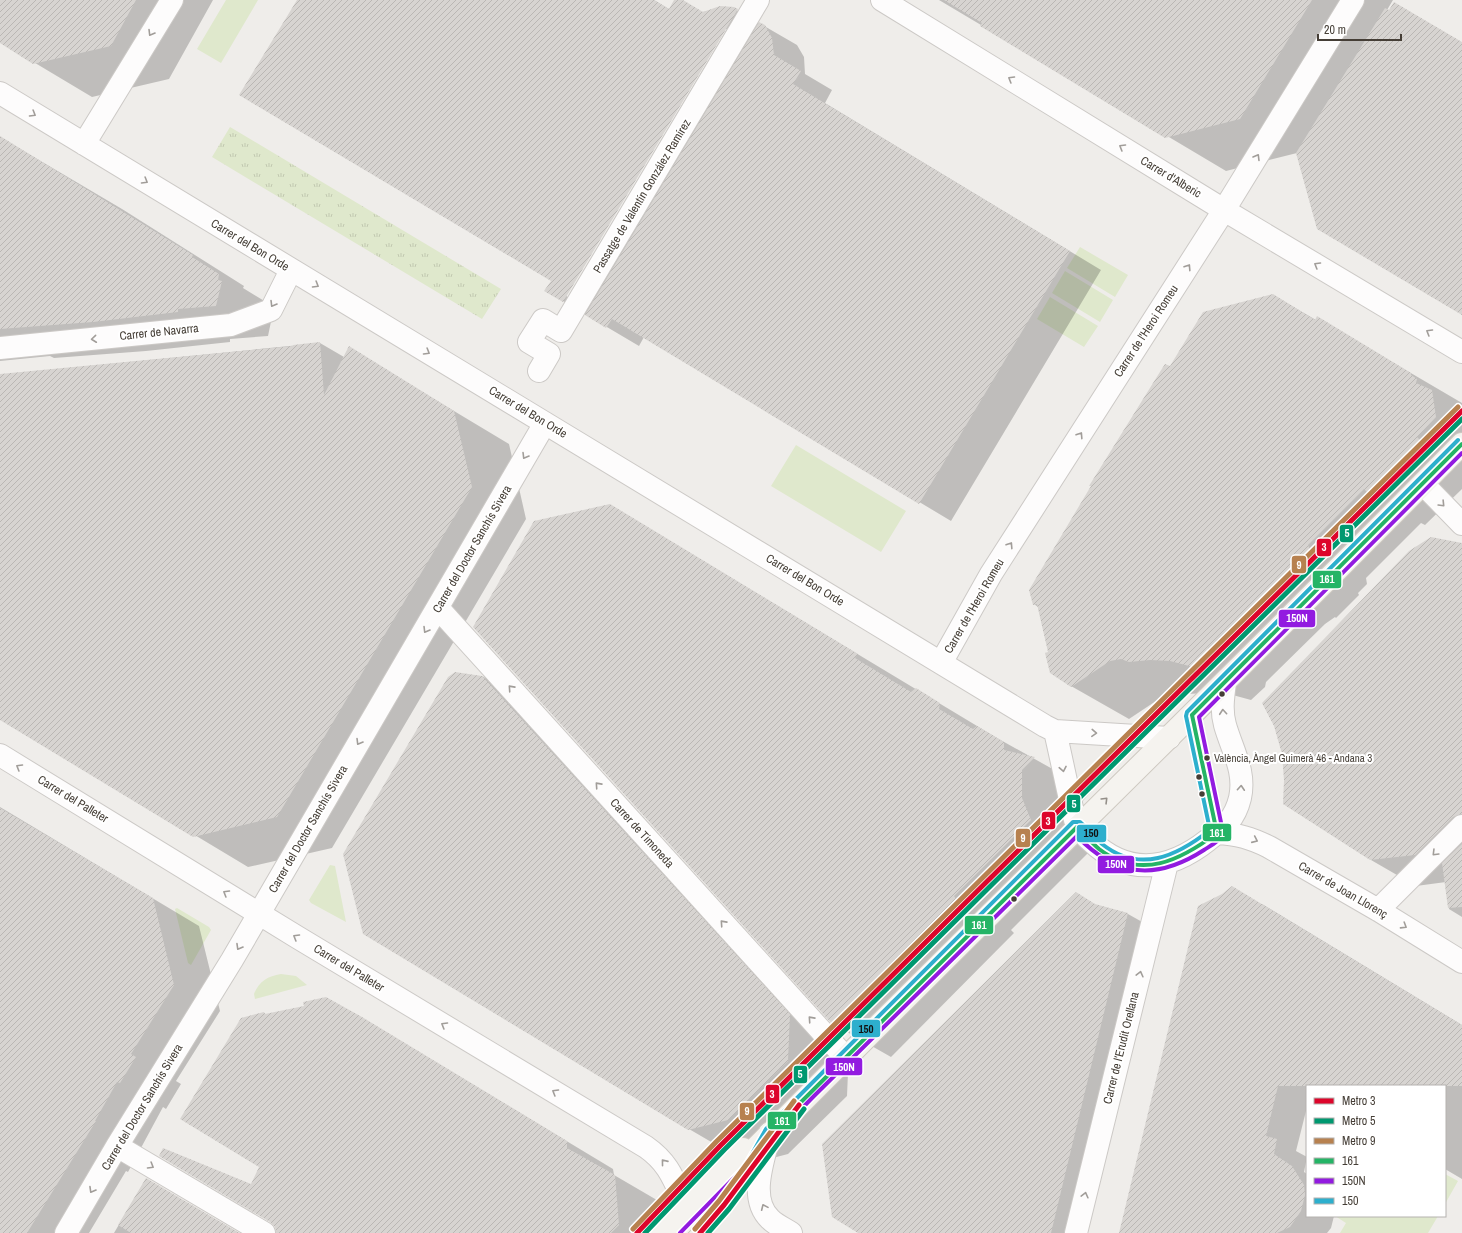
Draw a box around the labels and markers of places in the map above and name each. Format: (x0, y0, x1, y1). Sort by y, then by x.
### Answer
unlabelled marker (1217, 689, 1227, 699)
place label: València, Àngel Guimerà 46 - Andana 3 (1214, 751, 1372, 765)
marker: València, Àngel Guimerà 46 - Andana 3 (1202, 753, 1212, 763)
unlabelled marker (1194, 772, 1204, 782)
unlabelled marker (1197, 789, 1207, 799)
unlabelled marker (1009, 894, 1019, 904)

